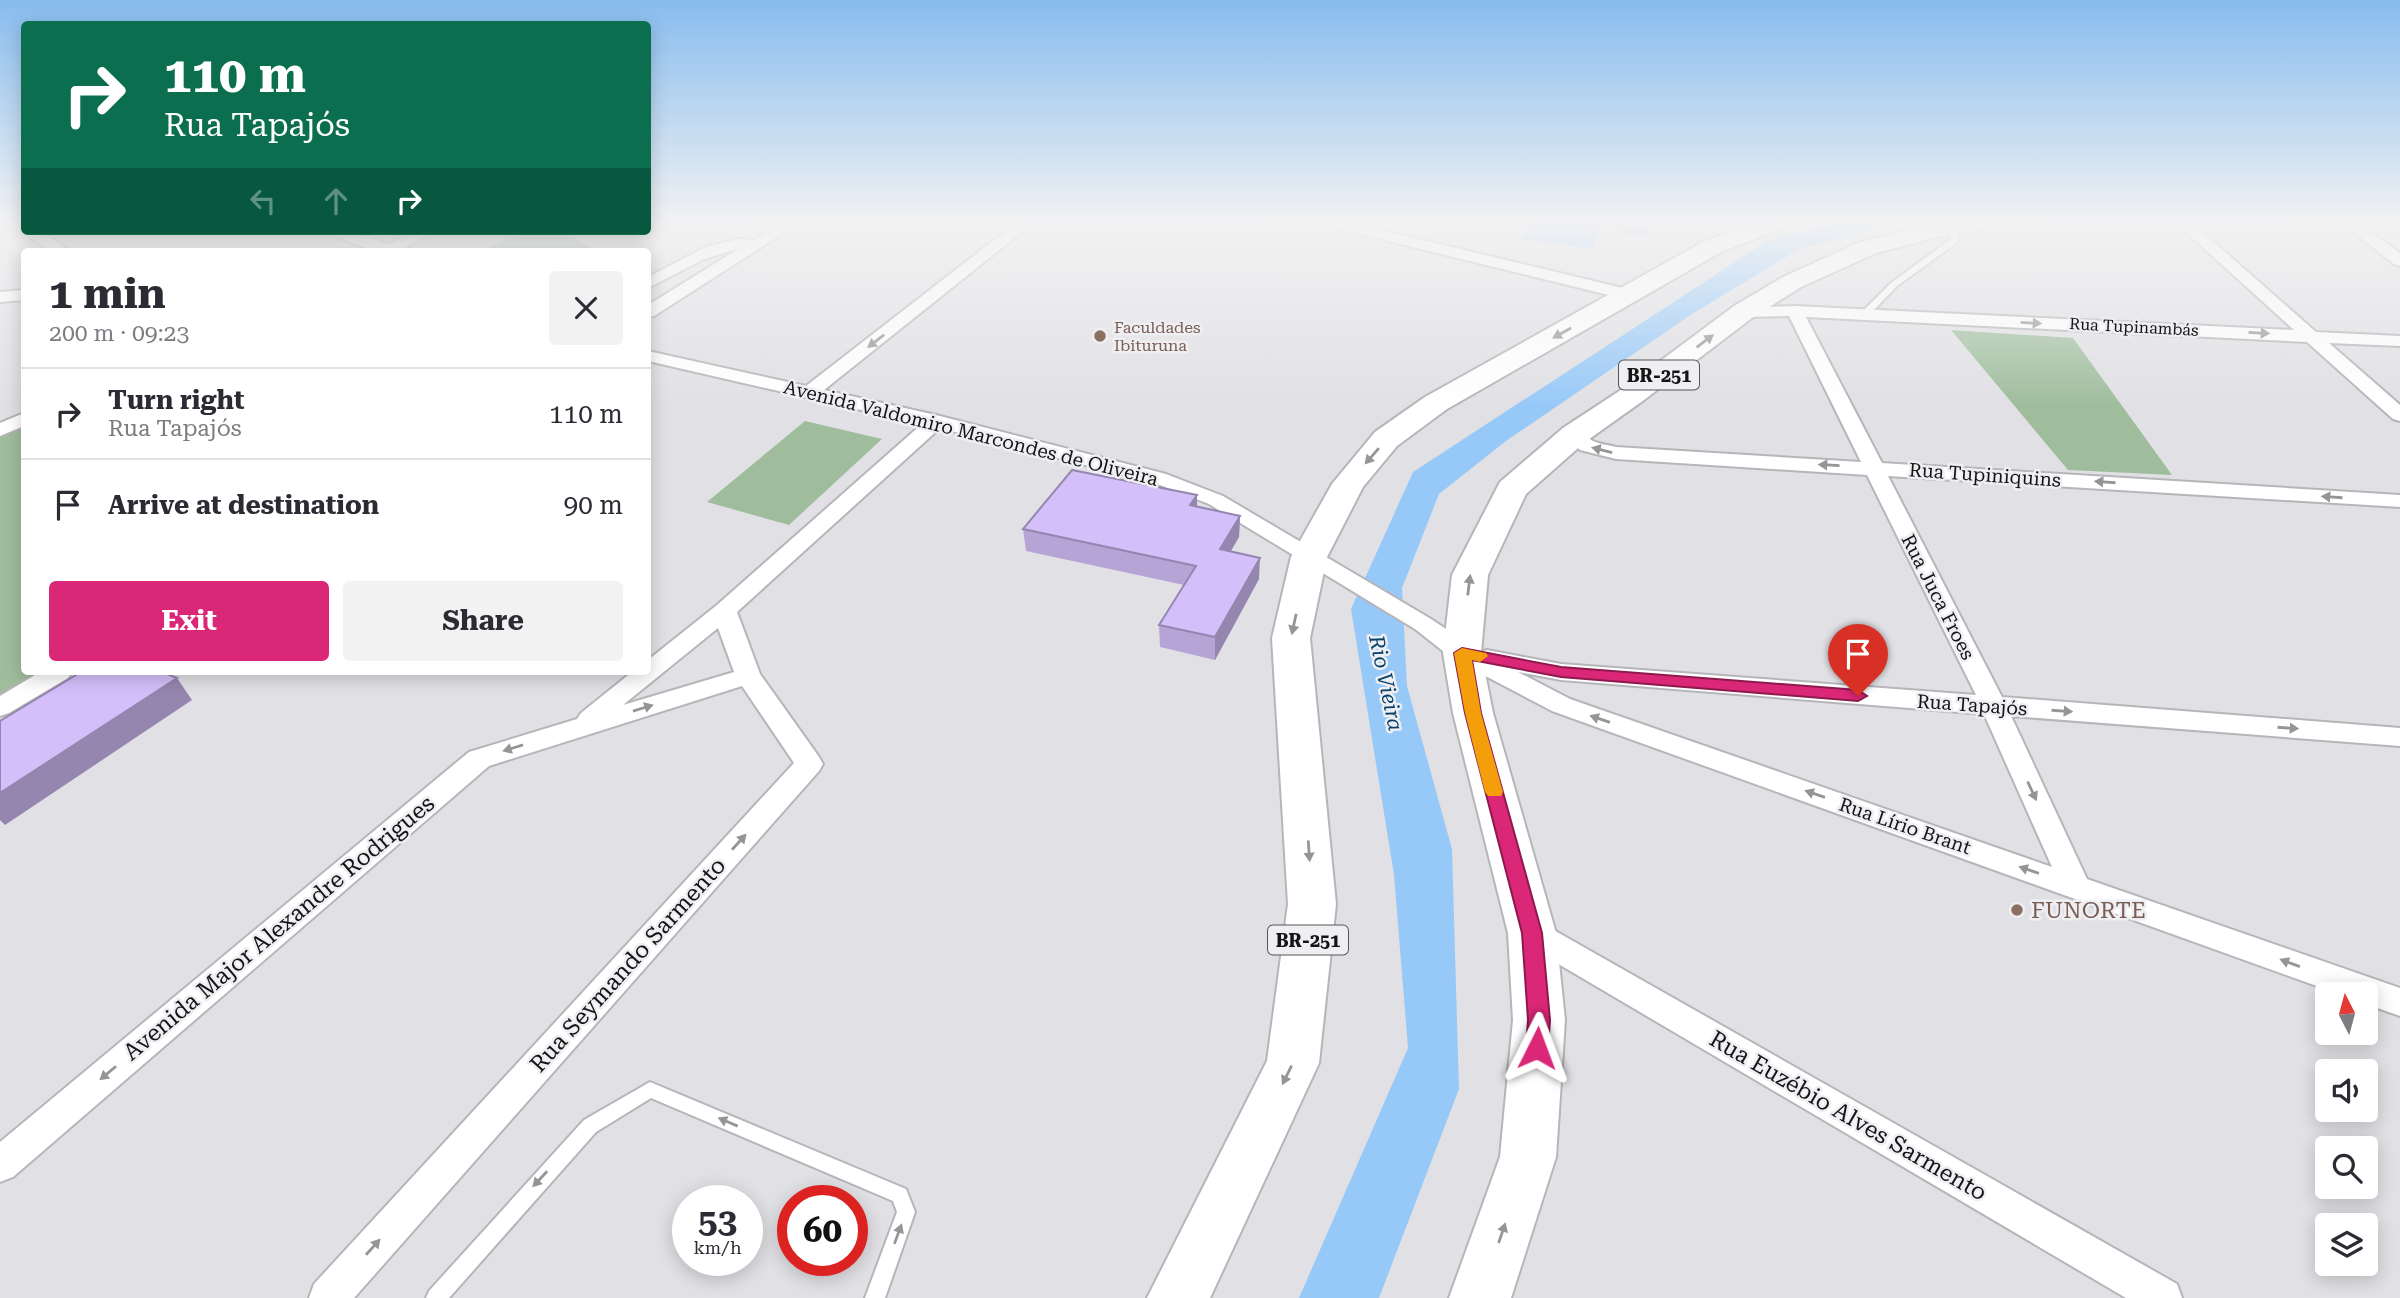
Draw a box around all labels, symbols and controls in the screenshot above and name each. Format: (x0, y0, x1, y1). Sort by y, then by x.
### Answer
text: 110 m (164, 47, 306, 104)
icon: right (49, 49, 140, 140)
text: Rua Tapajós (164, 106, 350, 144)
icon: left (244, 182, 282, 220)
icon: ahead (317, 182, 355, 220)
icon: right (390, 182, 428, 220)
text: 1 min (49, 269, 166, 318)
button: close (549, 271, 623, 345)
street label: Rua Tupinambás (2069, 314, 2199, 340)
one-way arrow (2021, 317, 2043, 328)
place label: Faculdades Ibituruna (1114, 318, 1201, 355)
text: 200 m · 09:23 (49, 320, 189, 347)
one-way arrow (1552, 327, 1572, 339)
marker: Faculdades Ibituruna (1092, 328, 1108, 344)
one-way arrow (2248, 328, 2270, 339)
one-way arrow (867, 333, 885, 348)
one-way arrow (1696, 334, 1714, 348)
road number: BR-251 (1619, 360, 1699, 390)
street label: Avenida Valdomiro Marcondes de Oliveira (781, 375, 1161, 491)
text: Turn right (108, 385, 244, 415)
icon: right (49, 395, 87, 433)
text: 110 m (549, 399, 623, 429)
text: Rua Tapajós (108, 415, 242, 442)
one-way arrow (1591, 444, 1613, 455)
one-way arrow (1364, 447, 1380, 465)
street label: Rua Tupiniquins (1908, 458, 2062, 492)
one-way arrow (1818, 460, 1840, 471)
one-way arrow (2094, 477, 2116, 488)
icon: arrive (49, 486, 87, 524)
text: Arrive at destination (108, 490, 379, 520)
text: 90 m (564, 490, 623, 520)
one-way arrow (2321, 491, 2343, 502)
street label: Rua Juca Froes (1896, 530, 1980, 664)
one-way arrow (1464, 574, 1475, 596)
button: Exit (49, 581, 329, 661)
button: Share (343, 581, 623, 661)
one-way arrow (1289, 613, 1300, 635)
pin (1828, 624, 1888, 696)
water label: Rio Vieira (1364, 632, 1408, 733)
icon: arrive (1839, 635, 1877, 673)
street label: Rua Tapajós (1916, 690, 2028, 720)
one-way arrow (633, 702, 654, 713)
one-way arrow (2051, 706, 2073, 717)
one-way arrow (1589, 713, 1610, 724)
one-way arrow (2278, 723, 2300, 734)
one-way arrow (502, 744, 523, 754)
one-way arrow (2026, 781, 2038, 801)
one-way arrow (1804, 788, 1825, 799)
street label: Avenida Major Alexandre Rodrigues (118, 790, 440, 1066)
street label: Rua Lírio Brant (1836, 793, 1974, 859)
one-way arrow (731, 833, 747, 851)
one-way arrow (1304, 840, 1315, 862)
street label: Rua Seymando Sarmento (525, 852, 731, 1078)
one-way arrow (2019, 864, 2040, 875)
place label: FUNORTE (2031, 897, 2146, 924)
marker: FUNORTE (2009, 902, 2025, 918)
road number: BR-251 (1268, 925, 1348, 954)
one-way arrow (2279, 957, 2300, 968)
north arrow (2315, 982, 2378, 1045)
map controls (2315, 982, 2378, 1276)
position arrow (1500, 1011, 1574, 1085)
street label: Rua Euzébio Alves Sarmento (1705, 1025, 1991, 1207)
button: sound (2315, 1059, 2378, 1122)
one-way arrow (100, 1065, 117, 1080)
one-way arrow (1282, 1065, 1293, 1085)
one-way arrow (718, 1117, 739, 1128)
button: search (2315, 1136, 2378, 1199)
one-way arrow (533, 1170, 549, 1187)
speed limit sign: 60 (777, 1185, 868, 1276)
text: 53 (698, 1201, 737, 1242)
button: layers (2315, 1213, 2378, 1276)
one-way arrow (893, 1223, 904, 1244)
one-way arrow (1497, 1223, 1508, 1244)
text: km/h (693, 1237, 742, 1258)
one-way arrow (365, 1238, 381, 1256)

